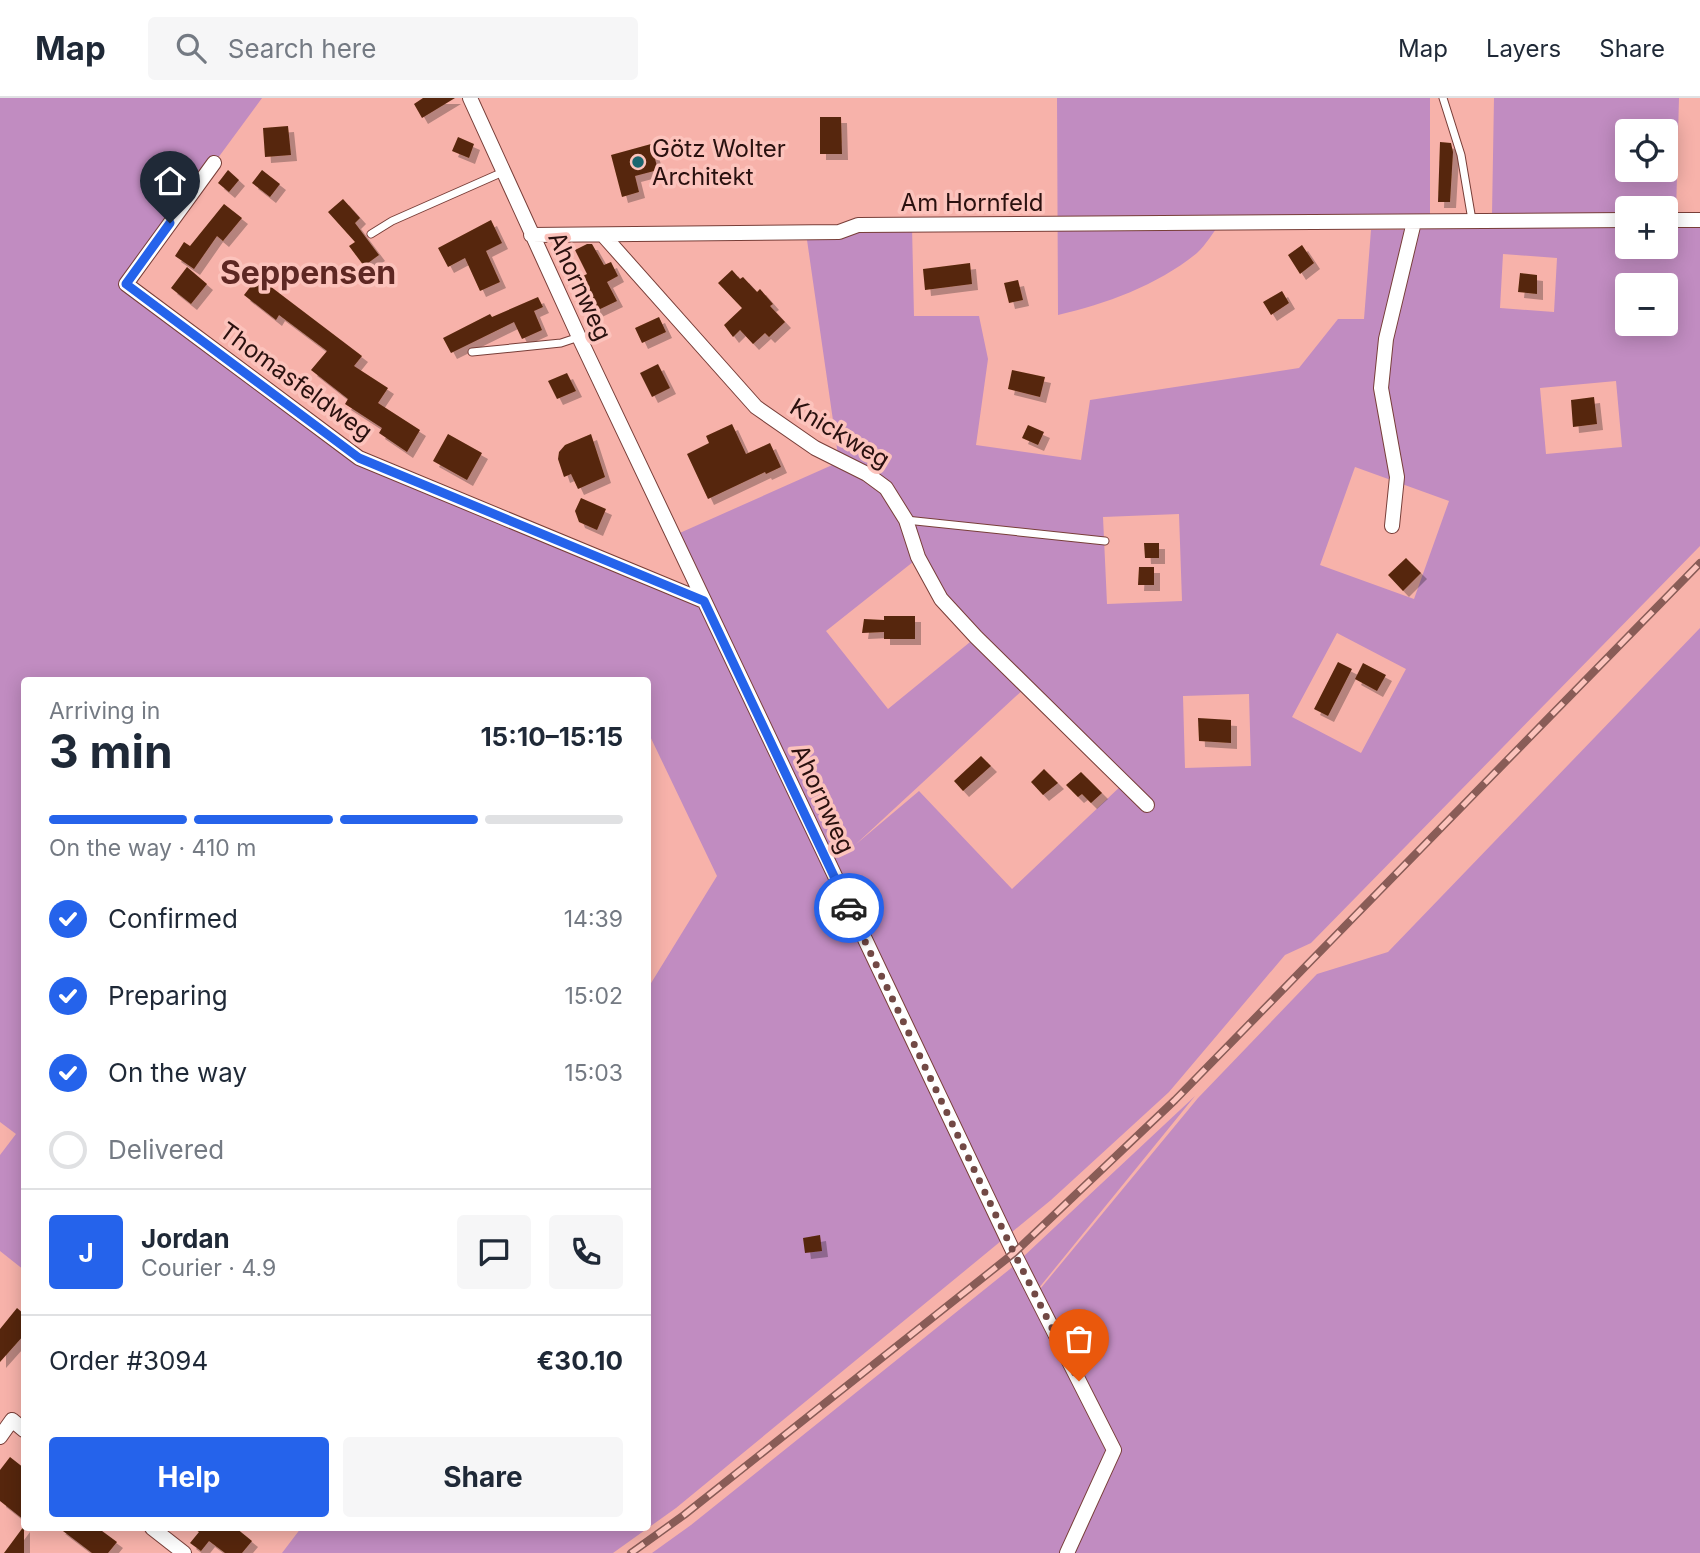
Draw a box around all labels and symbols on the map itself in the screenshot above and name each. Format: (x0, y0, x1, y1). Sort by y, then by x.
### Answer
place label: Götz Wolter Architekt (652, 134, 786, 191)
pin (140, 151, 200, 223)
marker: Götz Wolter Architekt (630, 154, 646, 170)
street label: Am Hornfeld (901, 188, 1043, 217)
street label: Ahornweg (542, 227, 618, 345)
district label: Seppensen (220, 253, 396, 292)
street label: Thomasfeldweg (214, 316, 378, 446)
street label: Knickweg (785, 392, 895, 474)
street label: Ahornweg (785, 740, 861, 858)
courier (814, 873, 884, 943)
pin (1049, 1309, 1109, 1381)

